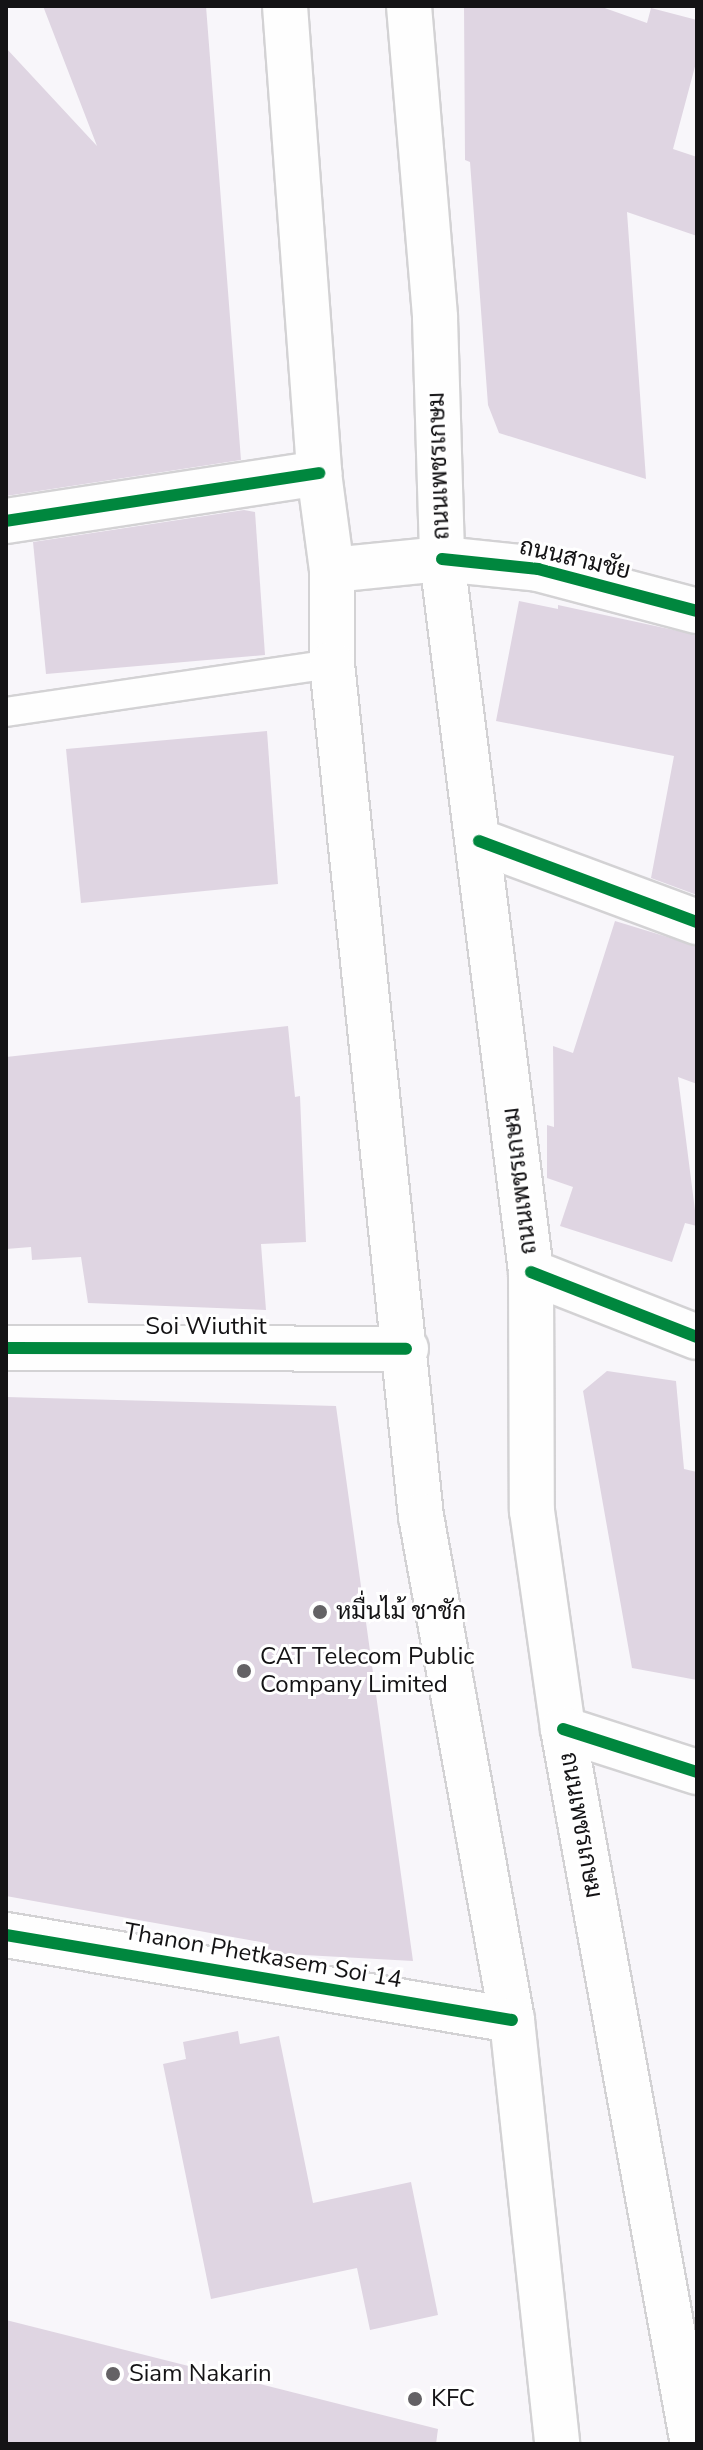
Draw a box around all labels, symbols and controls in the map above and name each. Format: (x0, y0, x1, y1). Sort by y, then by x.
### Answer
street label: ถนนเพชรเกษม (422, 392, 456, 540)
street label: ถนนสามชัย (517, 532, 633, 586)
street label: ถนนเพชรเกษม (497, 1106, 543, 1256)
street label: Soi Wiuthit (145, 1313, 267, 1341)
place label: หมื่นไม้ ชาชัก (336, 1598, 466, 1626)
marker: หมื่นไม้ ชาชัก (311, 1603, 329, 1621)
place label: CAT Telecom Public Company Limited (260, 1643, 474, 1699)
marker: CAT Telecom Public Company Limited (235, 1662, 253, 1680)
street label: ถนนเพชรเกษม (554, 1750, 608, 1900)
street label: Thanon Phetkasem Soi 14 (122, 1917, 404, 1995)
place label: Siam Nakarin (129, 2360, 272, 2388)
marker: Siam Nakarin (104, 2365, 122, 2383)
place label: KFC (431, 2385, 475, 2413)
marker: KFC (406, 2390, 424, 2408)

